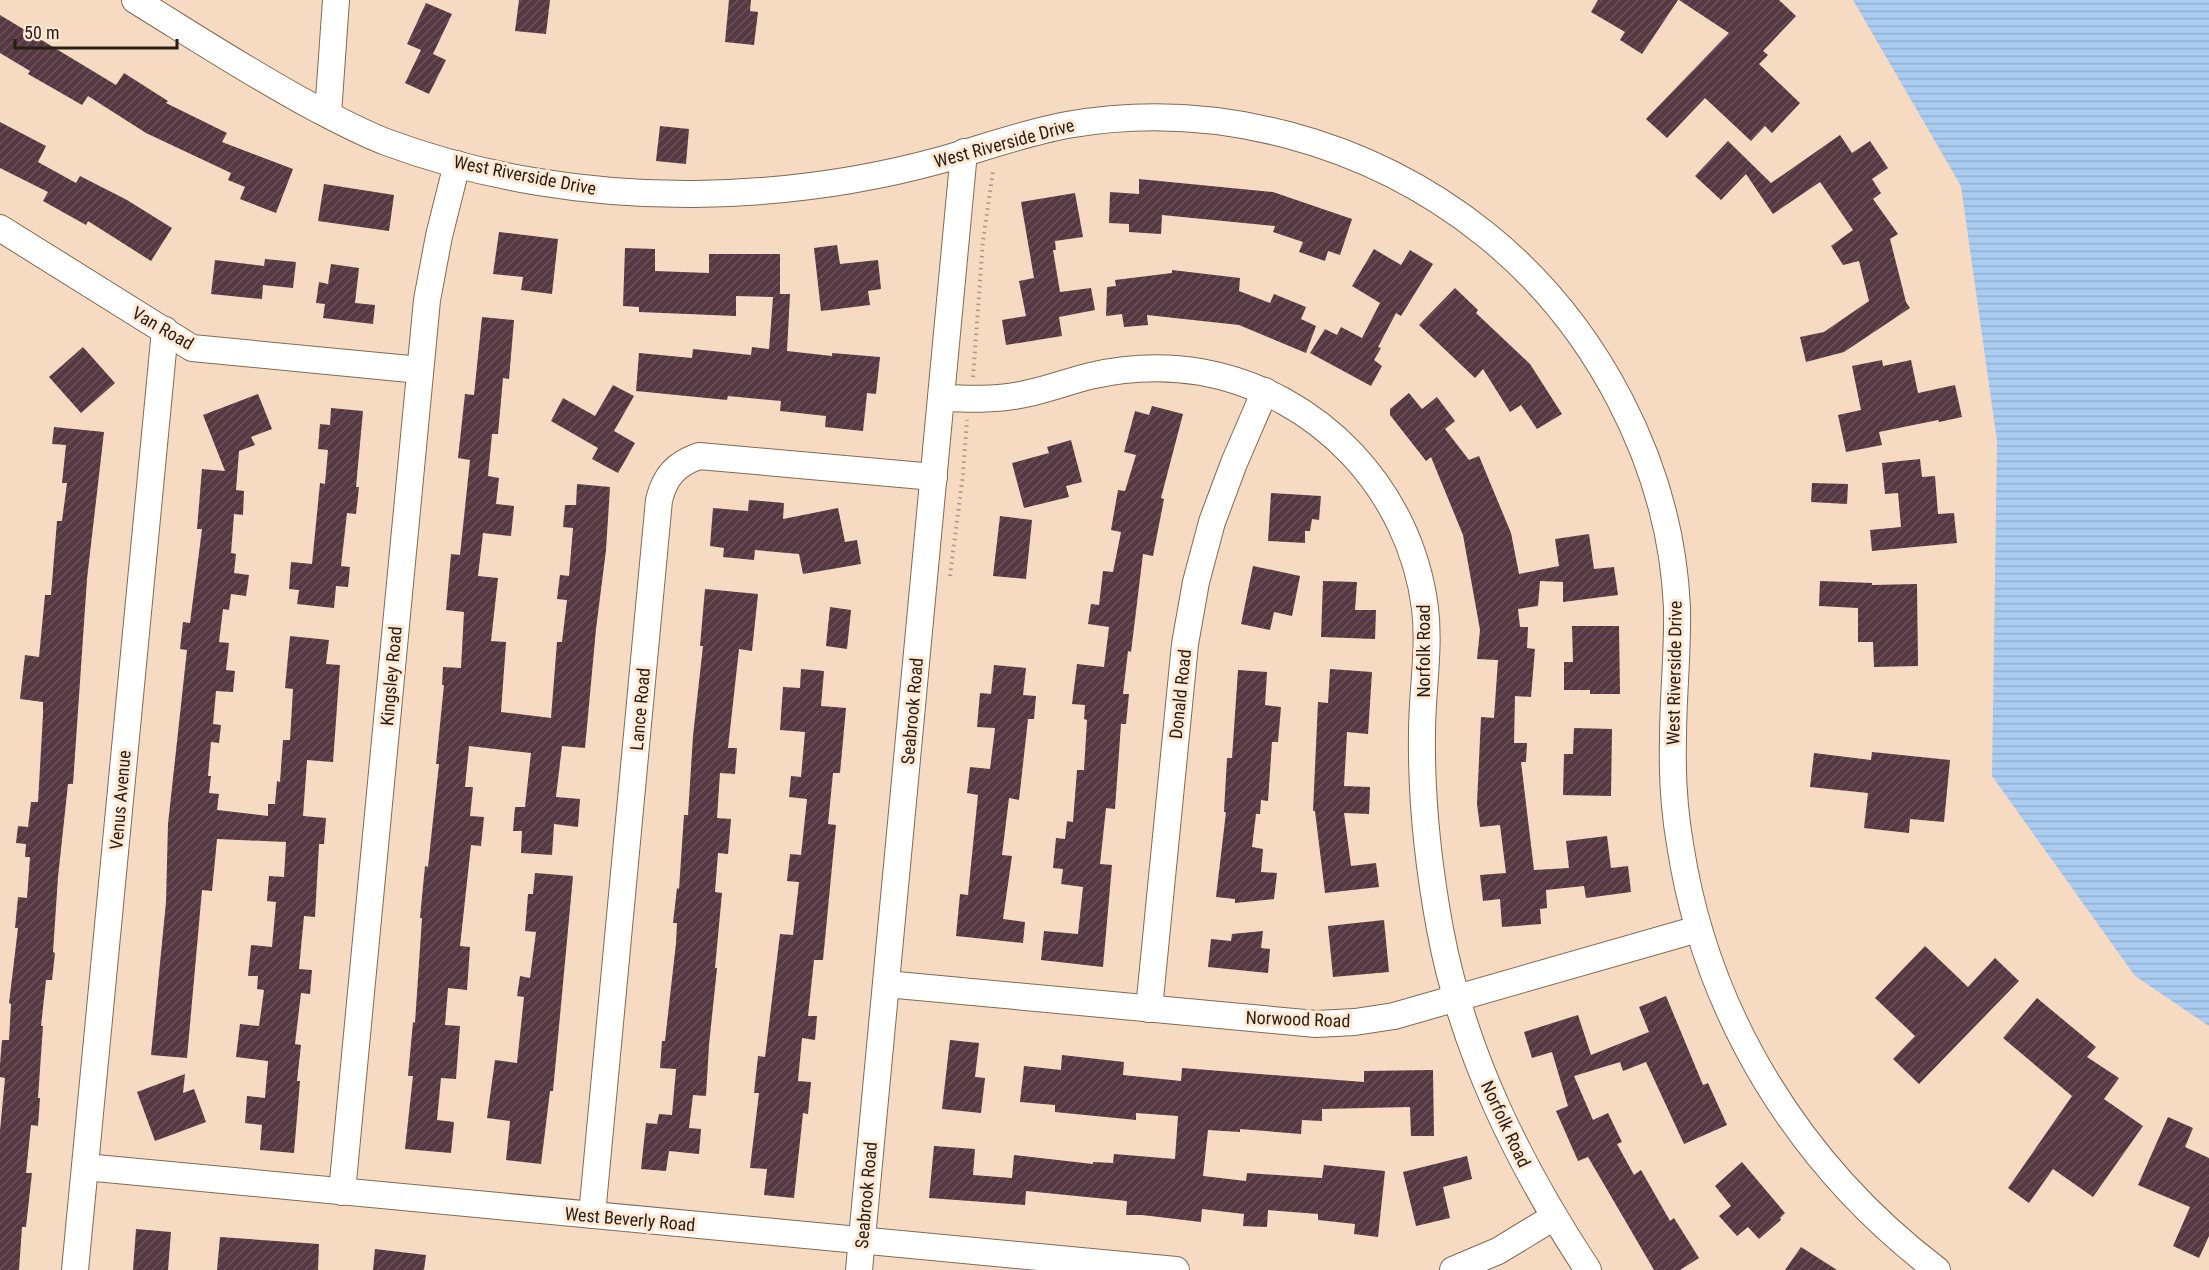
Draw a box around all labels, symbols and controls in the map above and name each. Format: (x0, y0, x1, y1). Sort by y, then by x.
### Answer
scale bar (15, 12, 177, 50)
text: 50 m (24, 22, 59, 43)
street label: West Riverside Drive (932, 114, 1076, 172)
street label: West Riverside Drive (452, 151, 598, 199)
street label: Van Road (129, 302, 197, 354)
street label: West Riverside Drive (1662, 601, 1686, 745)
street label: Norfolk Road (1413, 604, 1434, 698)
street label: Kingsley Road (376, 625, 406, 727)
street label: Donald Road (1165, 648, 1195, 740)
street label: Seabrook Road (897, 657, 927, 765)
street label: Lance Road (626, 667, 654, 751)
street label: Venus Avenue (105, 749, 135, 851)
street label: Norwood Road (1245, 1007, 1351, 1031)
street label: Norfolk Road (1477, 1077, 1535, 1171)
street label: Seabrook Road (851, 1141, 881, 1249)
street label: West Beverly Road (564, 1203, 696, 1235)

